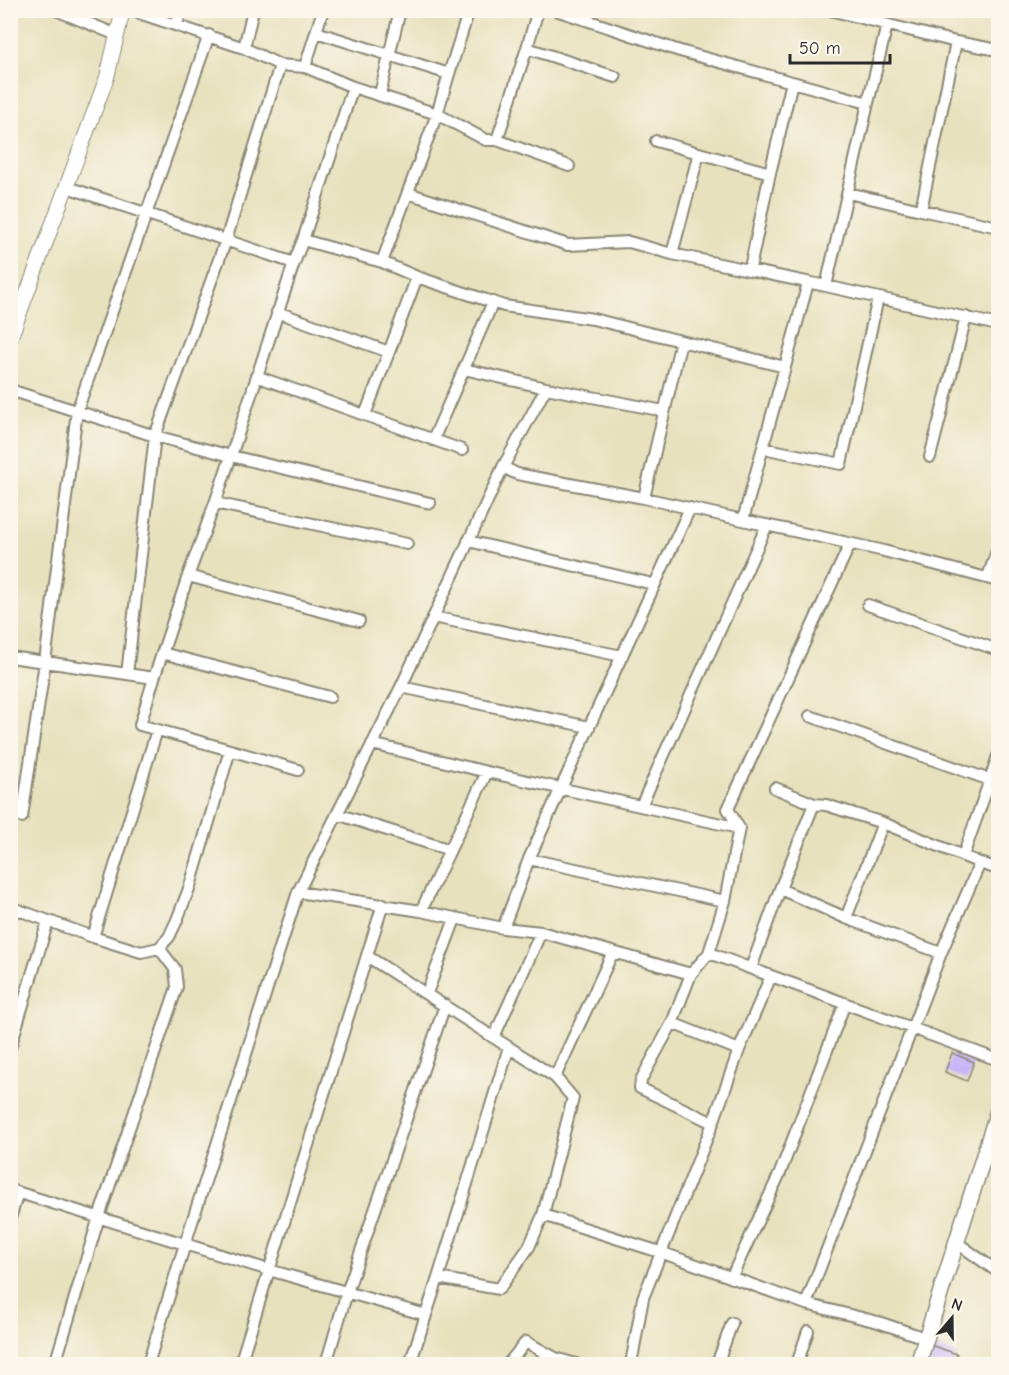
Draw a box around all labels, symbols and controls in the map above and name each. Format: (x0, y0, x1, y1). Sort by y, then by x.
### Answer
scale bar (790, 27, 890, 65)
text: 50 m (799, 38, 841, 59)
north arrow (922, 1288, 982, 1348)
text: N (949, 1295, 965, 1315)

